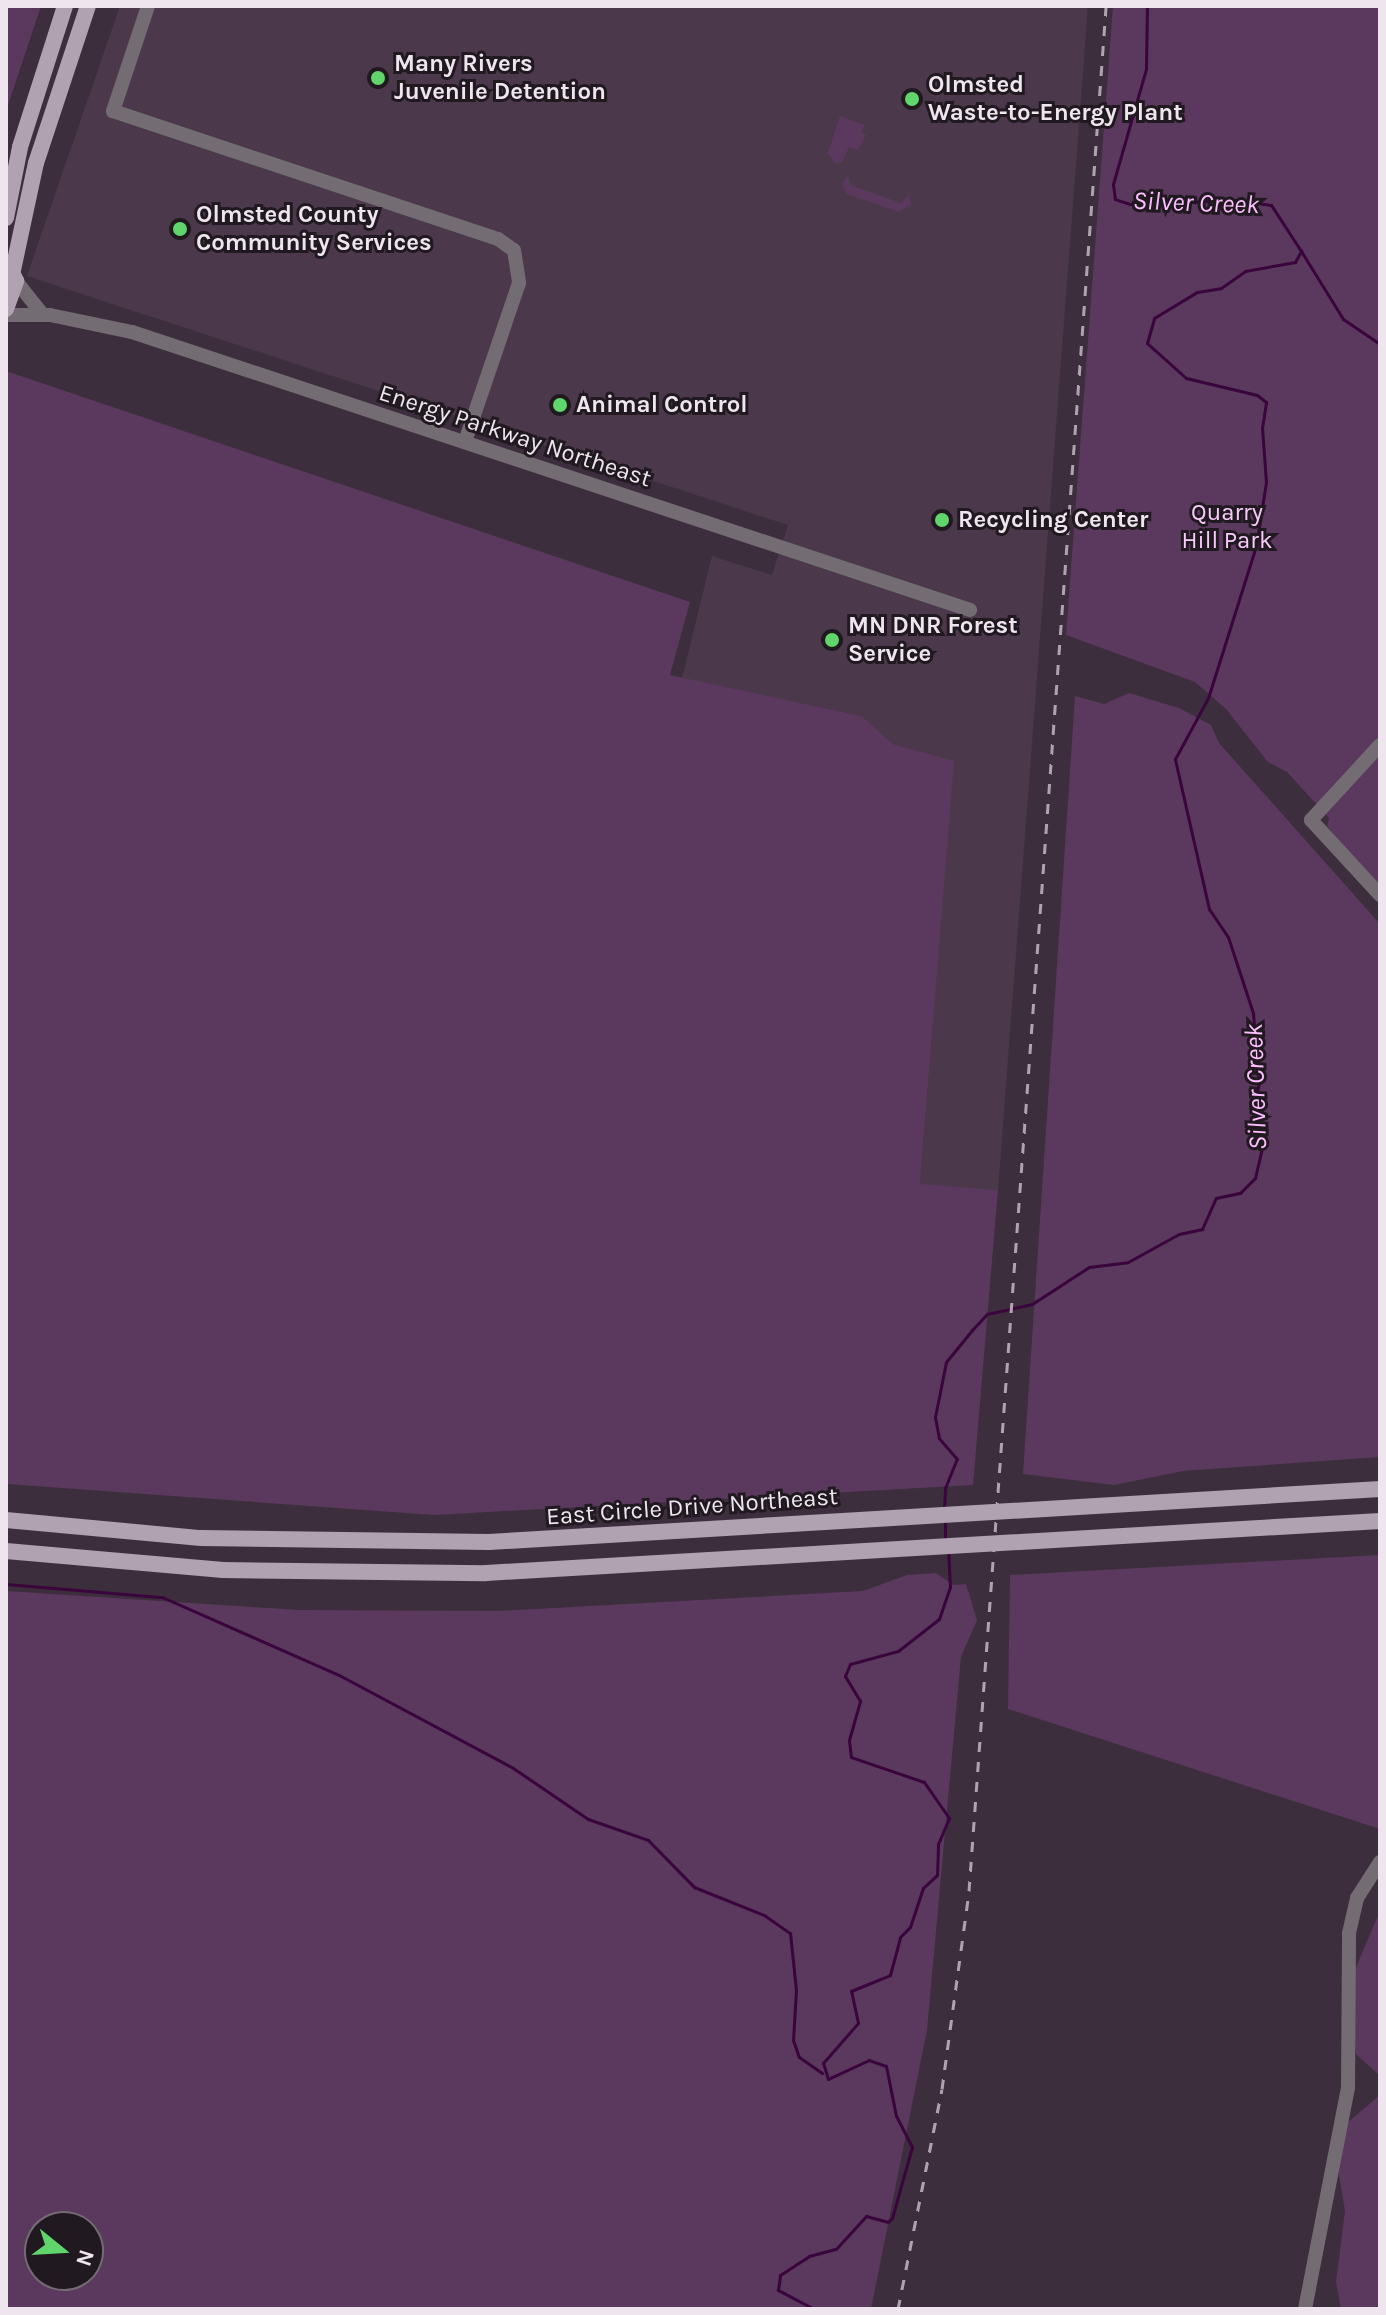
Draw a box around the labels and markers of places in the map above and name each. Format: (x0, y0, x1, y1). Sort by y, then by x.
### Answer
place label: Many Rivers Juvenile Detention (394, 50, 606, 106)
marker: Many Rivers Juvenile Detention (369, 69, 387, 87)
place label: Olmsted Waste-to-Energy Plant (928, 71, 1183, 127)
marker: Olmsted Waste-to-Energy Plant (903, 90, 921, 108)
place label: Olmsted County Community Services (196, 201, 432, 257)
marker: Olmsted County Community Services (171, 220, 189, 238)
place label: Animal Control (576, 391, 748, 419)
marker: Animal Control (551, 396, 569, 414)
place label: Recycling Center (958, 506, 1148, 534)
marker: Recycling Center (933, 511, 951, 529)
place label: MN DNR Forest Service (848, 612, 1018, 668)
marker: MN DNR Forest Service (823, 631, 841, 649)

